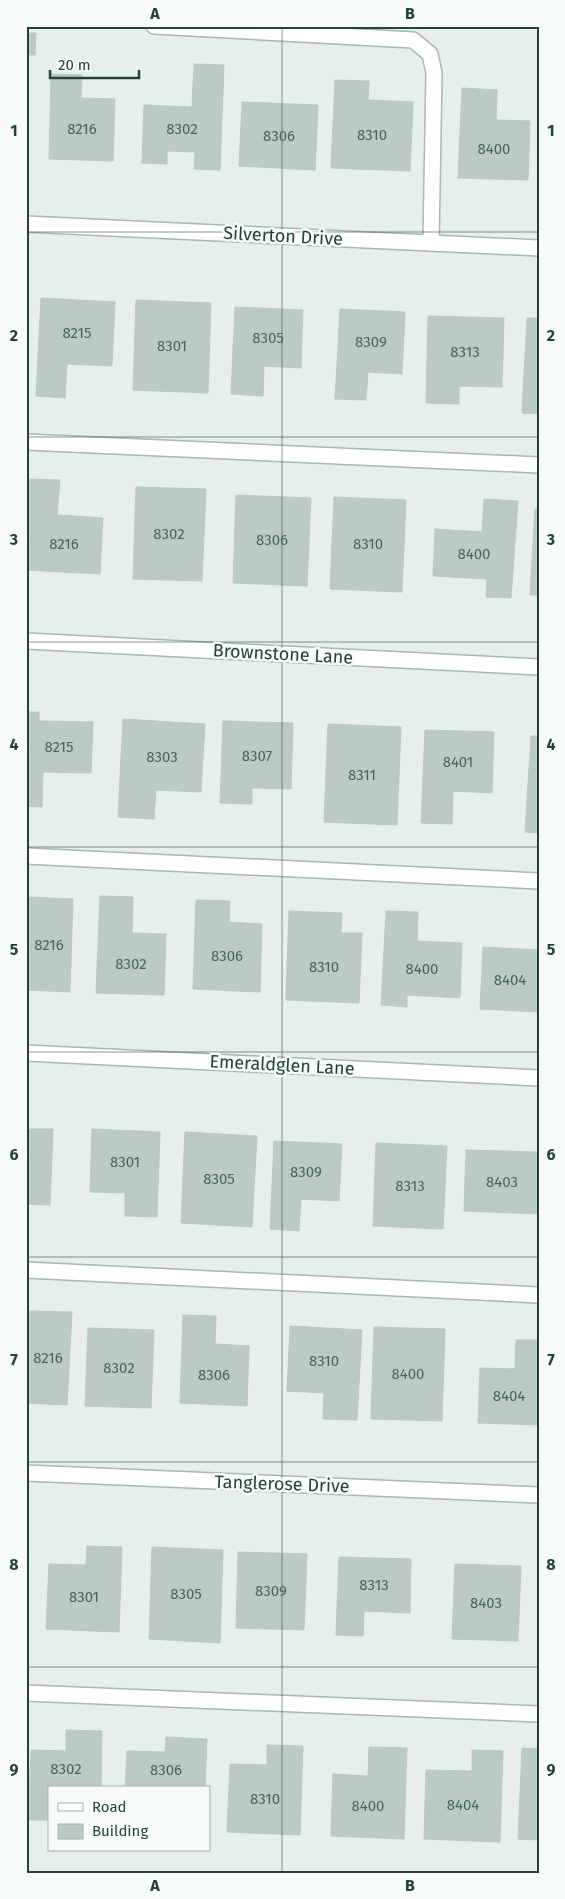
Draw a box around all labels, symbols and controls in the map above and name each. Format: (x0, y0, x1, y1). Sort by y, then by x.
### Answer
text: A (149, 4, 160, 23)
text: B (405, 4, 415, 23)
scale bar (50, 48, 139, 80)
text: 20 m (58, 56, 91, 74)
house number: 8216 (67, 120, 97, 138)
house number: 8302 (166, 120, 198, 138)
text: 1 (10, 121, 18, 140)
text: 1 (547, 121, 555, 140)
house number: 8310 (357, 126, 387, 144)
house number: 8306 (263, 127, 295, 145)
house number: 8400 (478, 140, 511, 158)
street label: Silverton Drive (223, 222, 343, 250)
house number: 8215 (62, 324, 92, 342)
text: 2 (10, 326, 18, 345)
text: 2 (547, 326, 555, 345)
house number: 8305 (252, 329, 284, 347)
house number: 8309 (355, 333, 387, 351)
house number: 8301 (157, 337, 187, 355)
house number: 8313 (450, 343, 480, 361)
house number: 8302 (153, 525, 185, 543)
text: 3 (9, 530, 18, 549)
text: 3 (546, 530, 555, 549)
house number: 8306 (256, 531, 288, 549)
house number: 8216 (49, 535, 79, 553)
house number: 8310 (353, 535, 383, 553)
house number: 8400 (458, 545, 491, 563)
street label: Brownstone Lane (212, 639, 354, 669)
text: 4 (9, 735, 19, 754)
text: 4 (546, 735, 556, 754)
house number: 8215 (44, 738, 74, 756)
house number: 8307 (242, 747, 273, 765)
house number: 8303 (146, 748, 178, 766)
house number: 8401 (443, 753, 473, 771)
house number: 8311 (348, 766, 376, 784)
house number: 8216 (34, 936, 64, 954)
text: 5 (10, 940, 19, 959)
text: 5 (547, 940, 556, 959)
house number: 8306 (211, 947, 243, 965)
house number: 8302 (115, 955, 147, 973)
house number: 8310 (309, 958, 339, 976)
house number: 8400 (406, 960, 439, 978)
house number: 8404 (494, 971, 526, 989)
street label: Emeraldglen Lane (209, 1050, 355, 1080)
text: 6 (9, 1145, 19, 1164)
text: 6 (546, 1145, 556, 1164)
house number: 8301 (110, 1153, 140, 1171)
house number: 8309 (290, 1163, 322, 1181)
house number: 8305 (203, 1170, 235, 1188)
house number: 8403 (486, 1173, 518, 1191)
house number: 8313 (395, 1177, 425, 1195)
house number: 8216 (33, 1349, 63, 1367)
text: 7 (10, 1350, 18, 1369)
text: 7 (547, 1350, 555, 1369)
house number: 8310 (309, 1352, 339, 1370)
house number: 8302 (103, 1359, 135, 1377)
house number: 8400 (392, 1365, 425, 1383)
house number: 8306 (198, 1366, 230, 1384)
house number: 8404 (493, 1387, 525, 1405)
street label: Tanglerose Drive (214, 1471, 350, 1497)
text: 8 (9, 1555, 19, 1574)
text: 8 (546, 1555, 556, 1574)
house number: 8313 (359, 1576, 389, 1594)
house number: 8309 (255, 1582, 287, 1600)
house number: 8305 (170, 1585, 202, 1603)
house number: 8301 (69, 1588, 99, 1606)
house number: 8403 (470, 1594, 502, 1612)
text: 9 (10, 1760, 19, 1779)
house number: 8302 (50, 1760, 82, 1778)
text: 9 (547, 1760, 556, 1779)
house number: 8306 (150, 1761, 182, 1779)
legend (48, 1786, 210, 1852)
house number: 8310 (250, 1790, 280, 1808)
house number: 8404 (447, 1796, 479, 1814)
house number: 8400 (352, 1797, 385, 1815)
text: Road (92, 1798, 127, 1816)
text: Building (92, 1822, 148, 1840)
text: A (149, 1876, 160, 1895)
text: B (405, 1876, 415, 1895)

